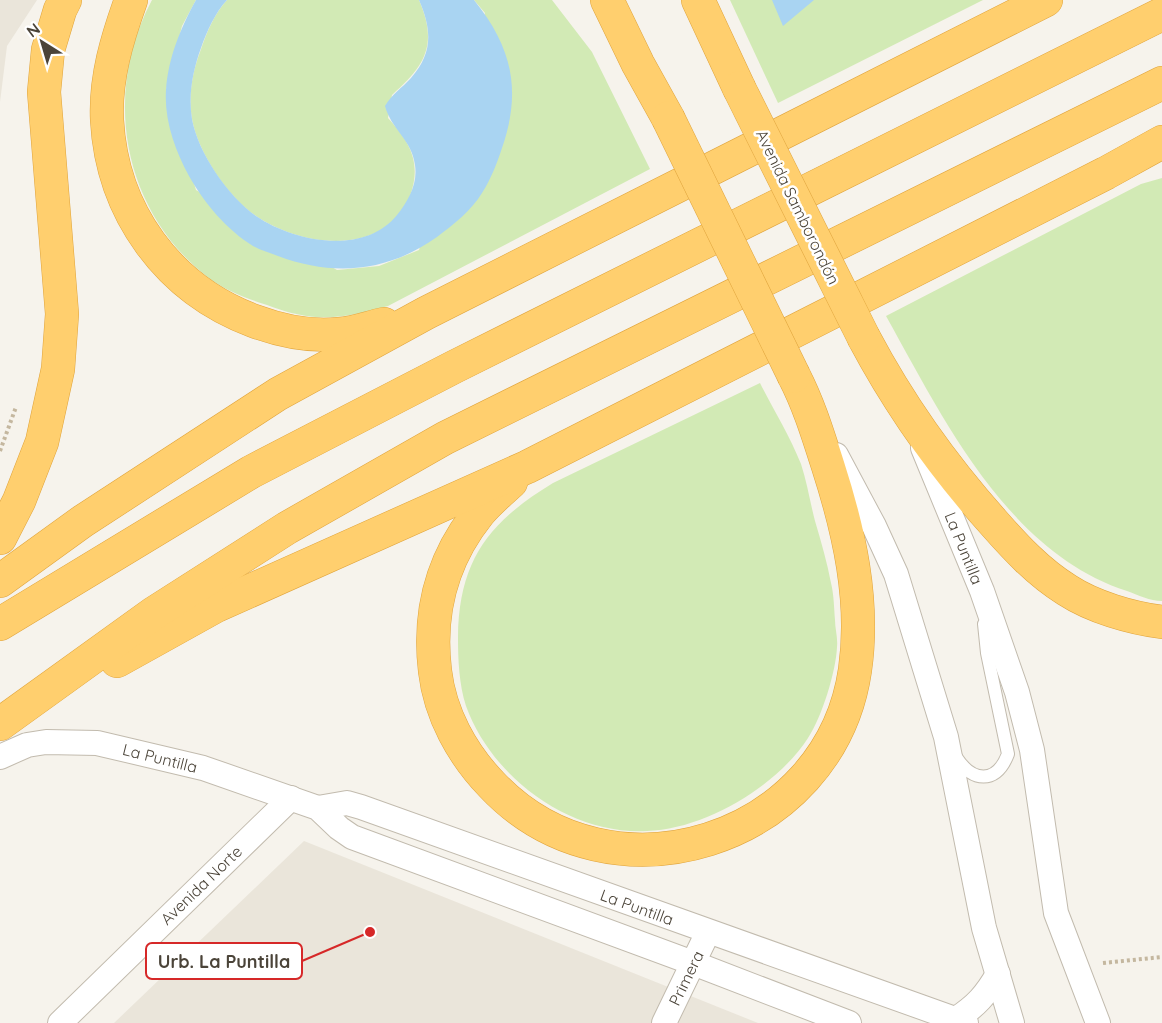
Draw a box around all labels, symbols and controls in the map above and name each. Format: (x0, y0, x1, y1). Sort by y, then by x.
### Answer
north arrow (12, 12, 72, 72)
text: N (22, 18, 44, 42)
street label: Avenida Samborondón (752, 126, 844, 288)
street label: La Puntilla (940, 509, 988, 587)
street label: La Puntilla (121, 739, 199, 777)
street label: Avenida Norte (156, 841, 246, 929)
street label: La Puntilla (598, 885, 676, 929)
callout: Urb. La Puntilla (146, 943, 302, 979)
street label: Primera (664, 947, 708, 1009)
text: Urb. La Puntilla (158, 950, 290, 973)

